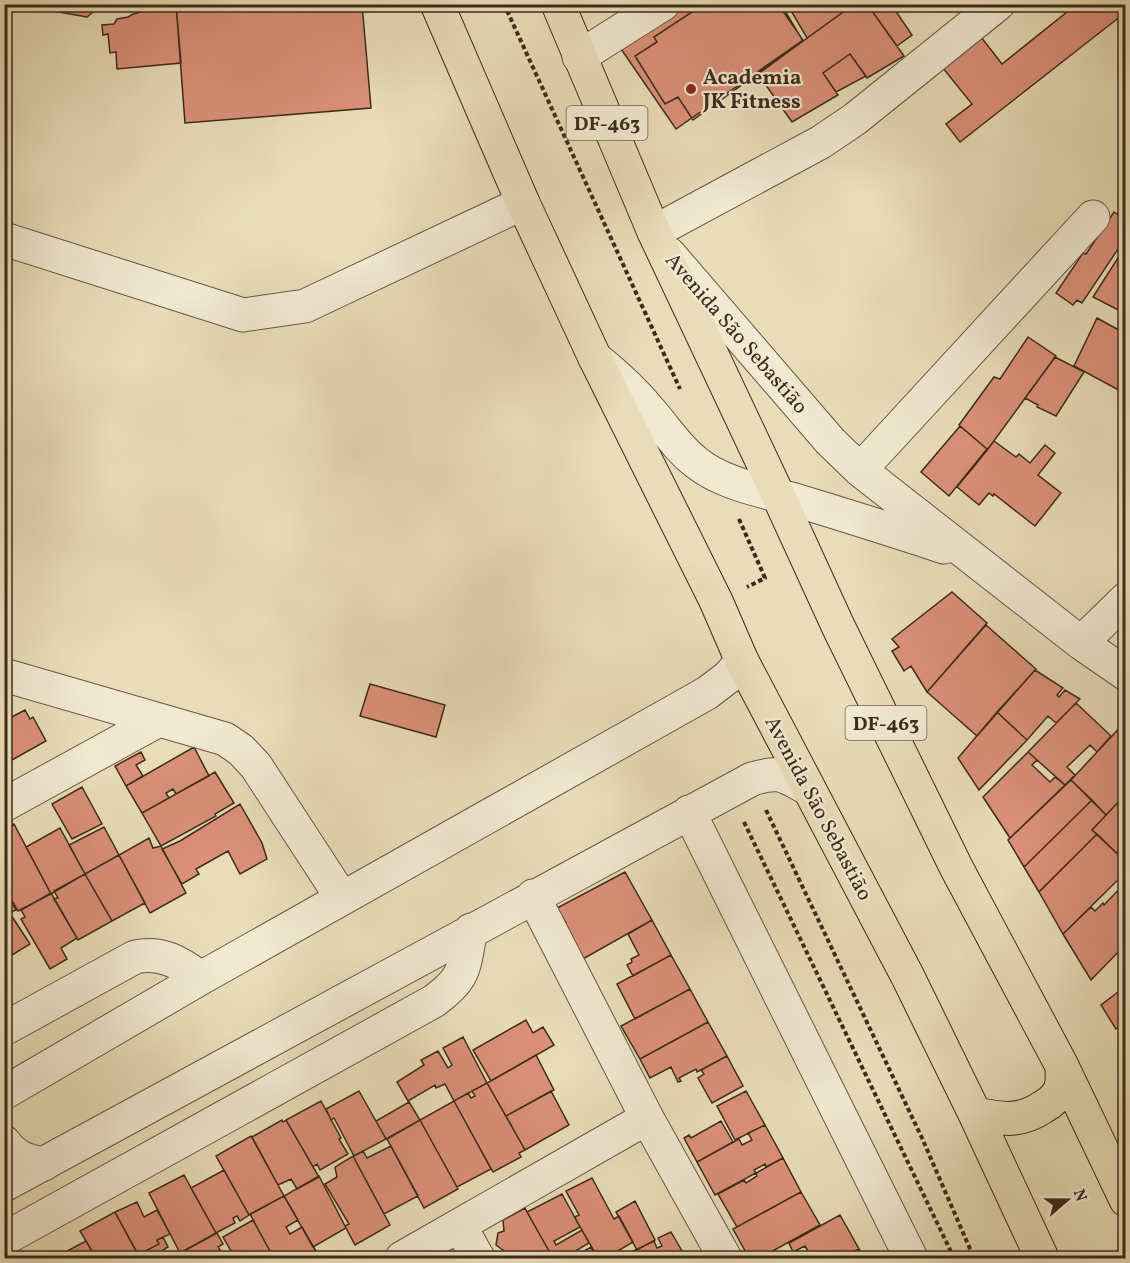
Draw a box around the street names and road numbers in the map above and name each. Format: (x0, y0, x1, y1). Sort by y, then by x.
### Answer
road number: DF-463 (566, 106, 648, 140)
street label: Avenida São Sebastião (658, 247, 814, 421)
road number: DF-463 (846, 706, 926, 740)
street label: Avenida São Sebastião (757, 711, 879, 906)

